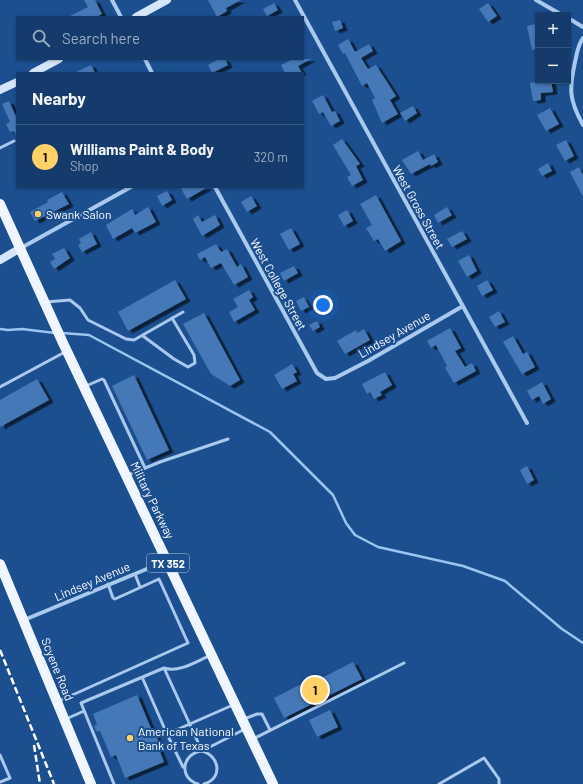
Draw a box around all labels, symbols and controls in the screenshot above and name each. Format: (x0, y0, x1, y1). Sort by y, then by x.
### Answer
map controls (535, 12, 571, 84)
button: + (535, 12, 571, 48)
search box (16, 16, 304, 60)
icon: search (30, 27, 52, 49)
text: Search here (62, 29, 140, 47)
button: − (535, 48, 571, 84)
text: Nearby (32, 88, 86, 108)
text: Williams Paint & Body (70, 140, 214, 158)
text: 1 (43, 149, 47, 165)
text: 320 m (254, 149, 288, 165)
text: Shop (70, 158, 99, 174)
street label: West Gross Street (390, 163, 448, 251)
place label: Swank Salon (46, 207, 111, 221)
marker: Swank Salon (33, 209, 43, 219)
street label: West College Street (248, 236, 310, 332)
your location (313, 295, 333, 315)
street label: Lindsey Avenue (355, 308, 433, 360)
street label: Military Parkway (128, 459, 178, 541)
road number: TX 352 (147, 554, 189, 572)
street label: Lindsey Avenue (52, 559, 132, 603)
street label: Scyene Road (39, 635, 77, 703)
pin: 1 (302, 675, 328, 705)
place label: American National Bank of Texas (138, 724, 234, 752)
marker: American National Bank of Texas (125, 733, 135, 743)

